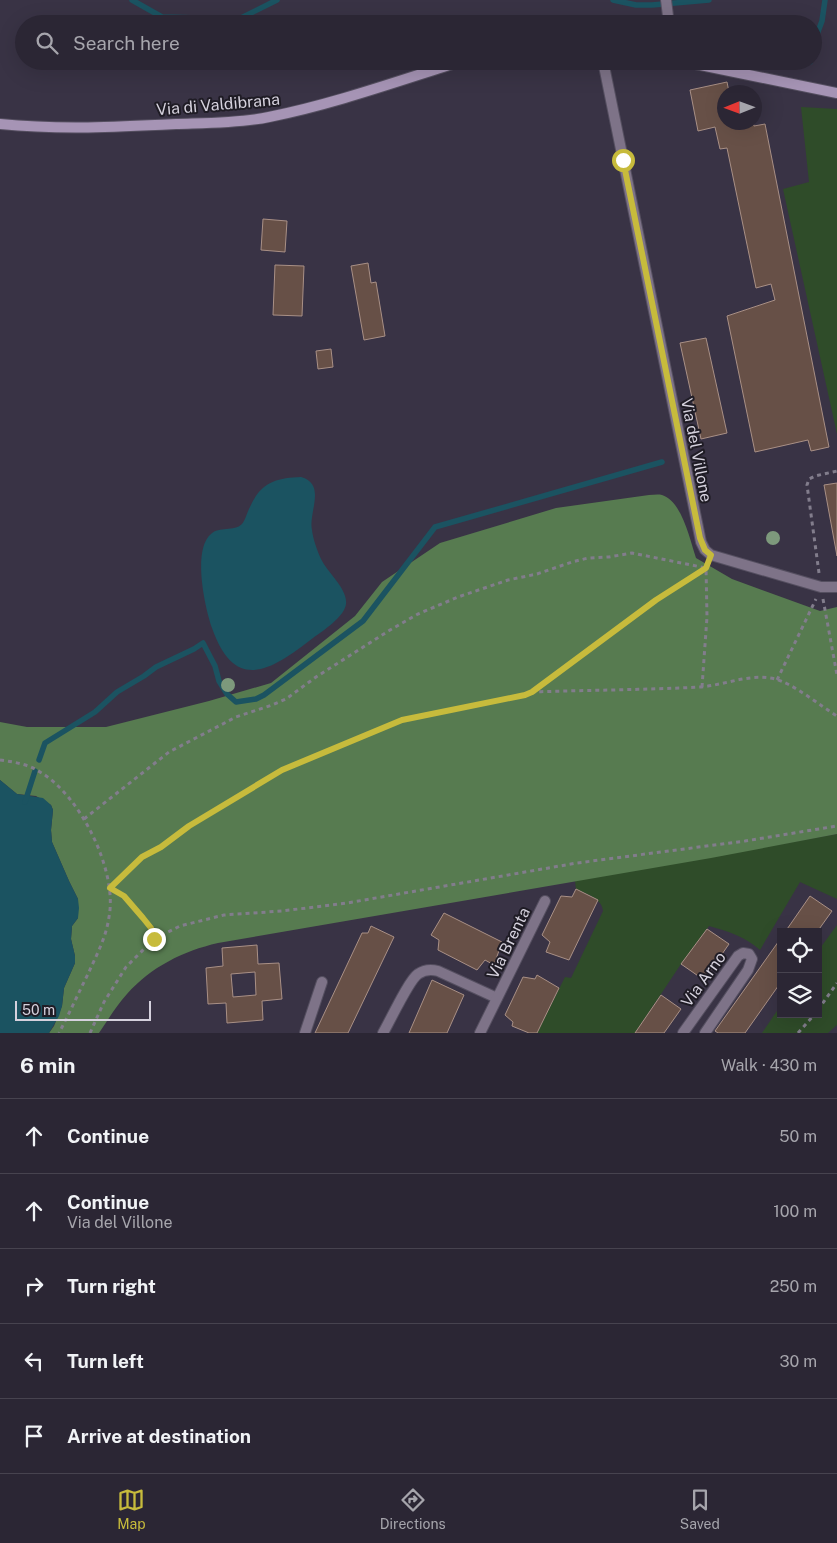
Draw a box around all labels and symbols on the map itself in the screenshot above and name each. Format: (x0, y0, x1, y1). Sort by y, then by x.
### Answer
north arrow (717, 85, 762, 130)
street label: Via di Valdibrana (156, 90, 281, 119)
route start (612, 149, 635, 172)
street label: Via del Villone (677, 397, 716, 504)
street label: Via Brenta (483, 904, 534, 982)
route end (143, 928, 166, 951)
street label: Via Arno (677, 948, 730, 1011)
scale bar (15, 998, 151, 1021)

